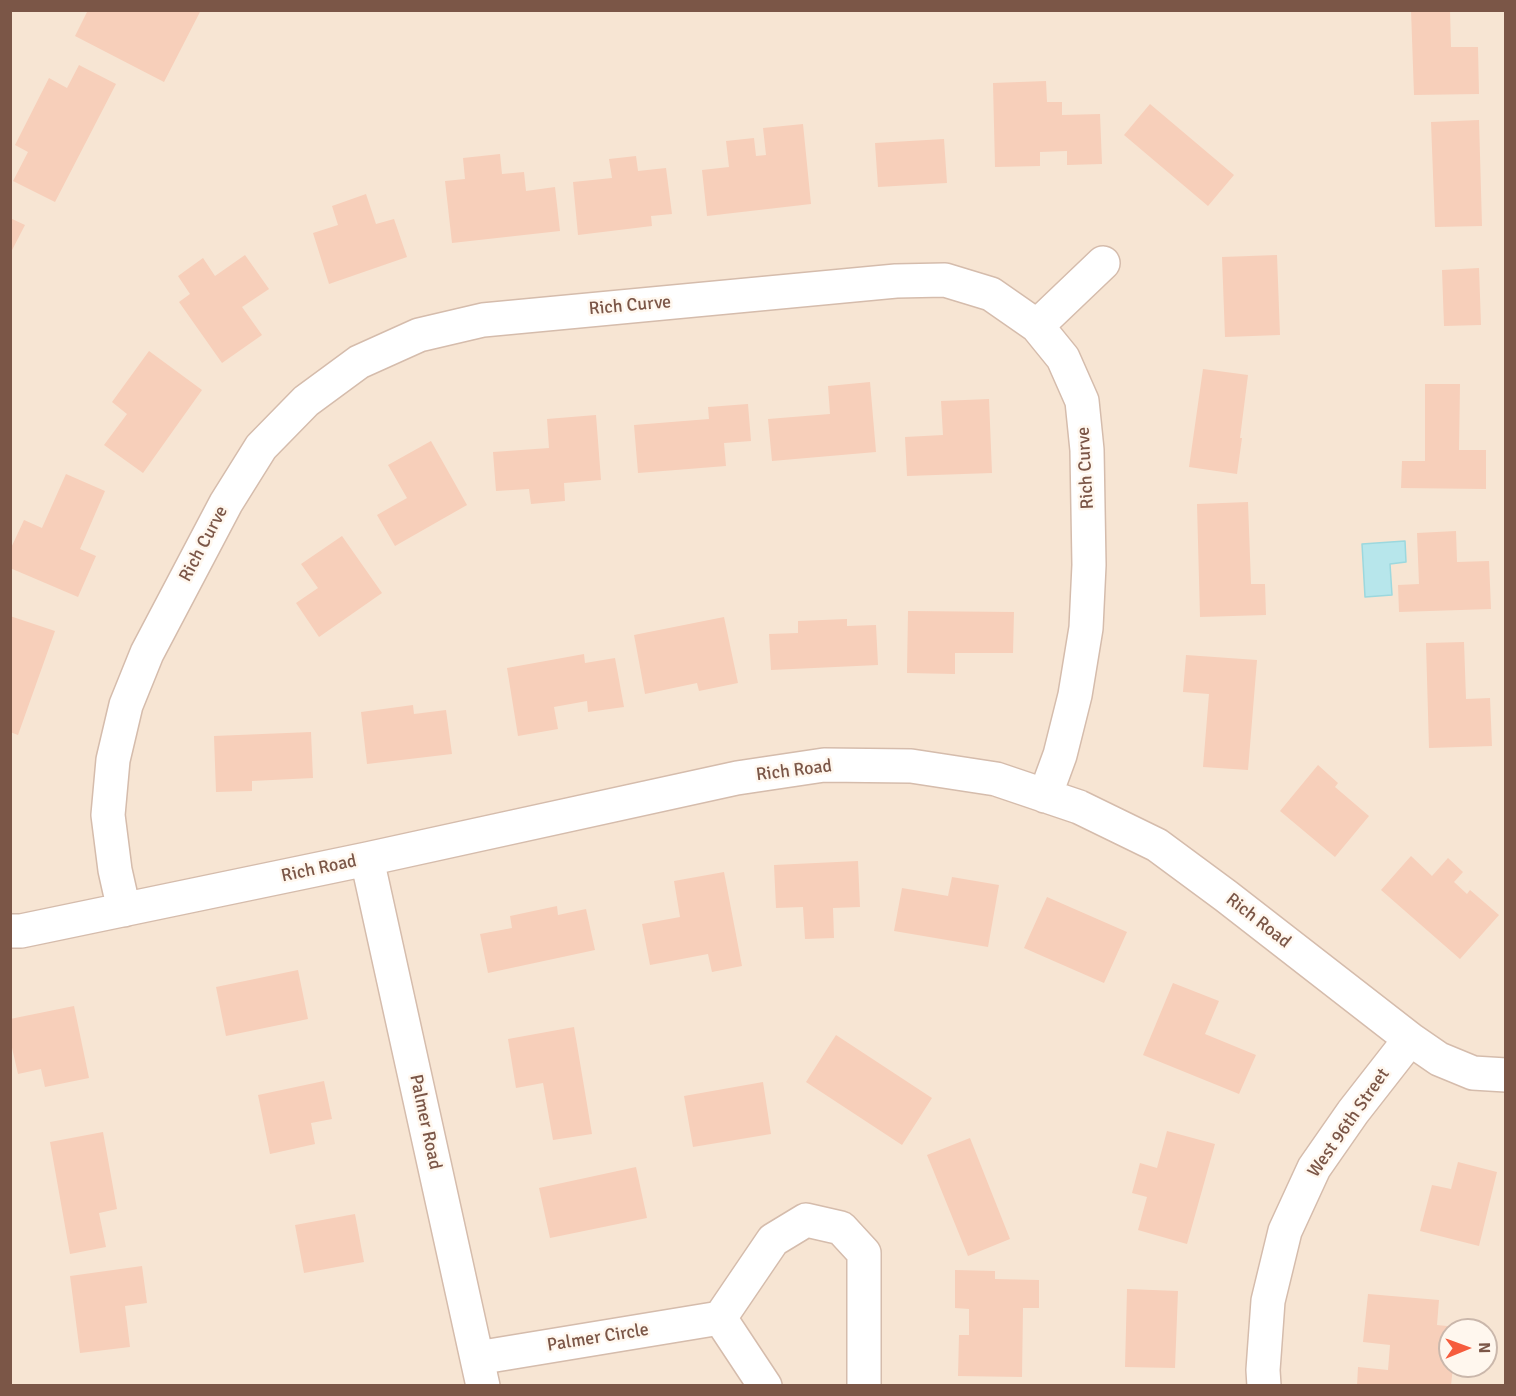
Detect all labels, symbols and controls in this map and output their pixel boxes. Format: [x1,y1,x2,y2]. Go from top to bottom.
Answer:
street label: Rich Curve [588,292,672,320]
street label: Rich Curve [1073,426,1099,510]
street label: Rich Curve [175,502,233,586]
street label: Rich Road [755,756,833,786]
street label: Rich Road [279,850,359,888]
street label: Rich Road [1221,889,1295,953]
street label: West 96th Street [1303,1064,1395,1182]
street label: Palmer Road [404,1072,446,1172]
north arrow [1438,1318,1498,1378]
street label: Palmer Circle [546,1319,650,1357]
text: N [1474,1342,1494,1353]

